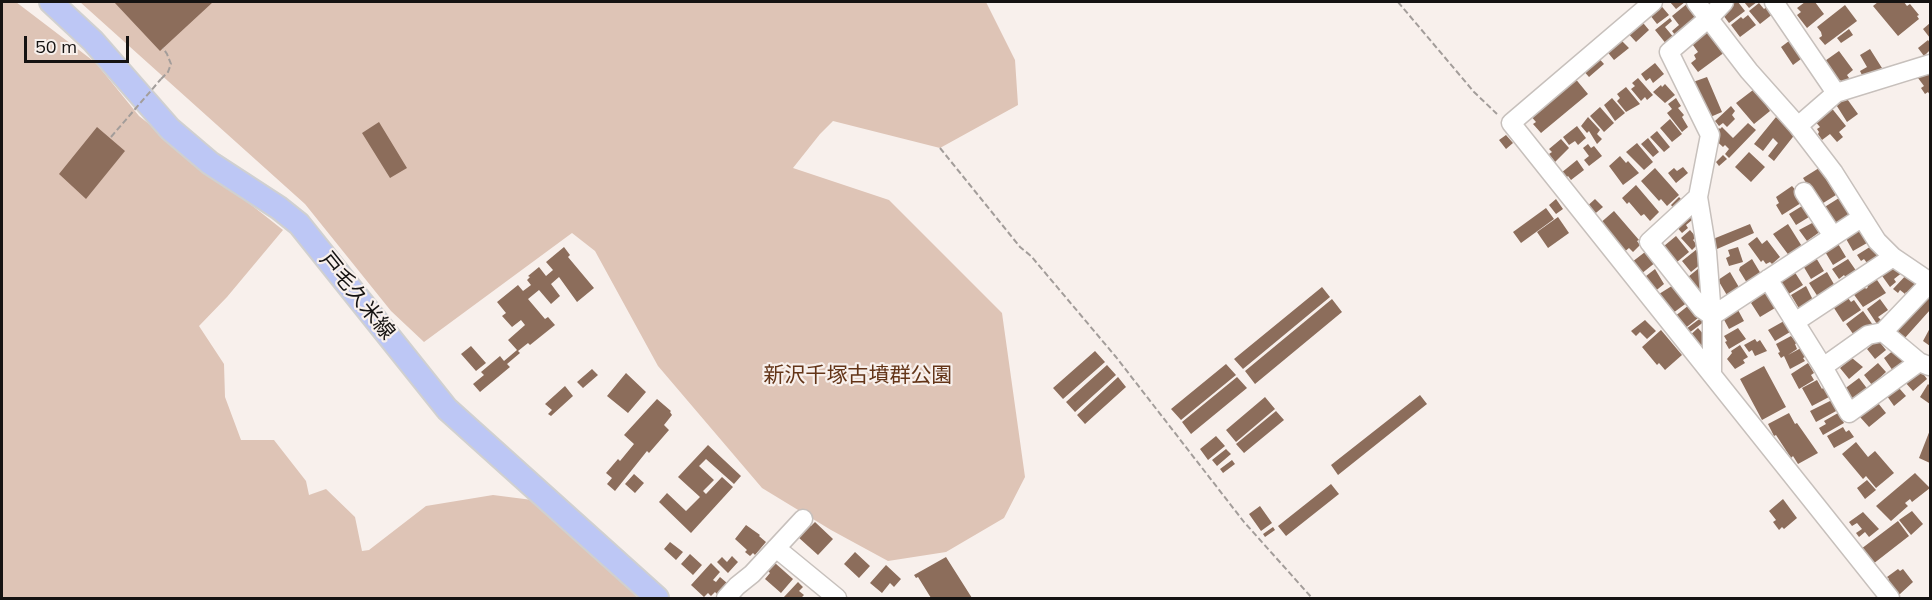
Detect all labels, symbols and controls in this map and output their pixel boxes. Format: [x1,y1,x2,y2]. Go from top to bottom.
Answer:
scale bar [27,24,132,62]
text: 50 m [35,35,77,58]
street label: 戸毛久米線 [314,247,400,345]
park label: 新沢千塚古墳群公園 [764,363,952,389]

